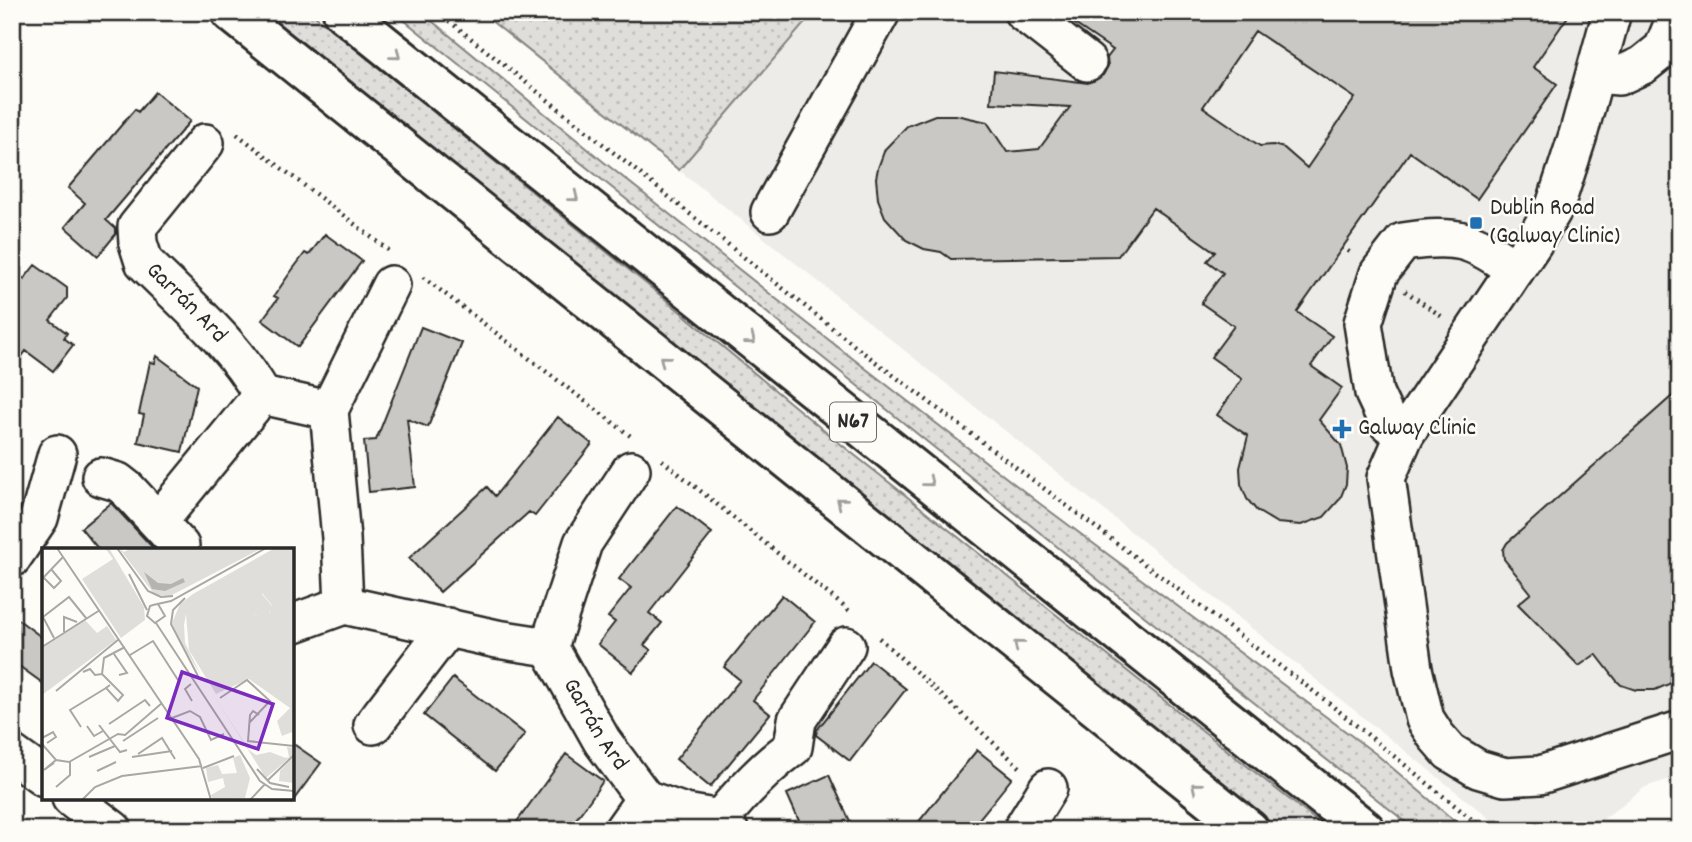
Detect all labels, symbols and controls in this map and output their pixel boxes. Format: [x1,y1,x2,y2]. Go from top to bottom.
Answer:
one-way arrow [388,47,400,60]
one-way arrow [566,189,578,202]
place label: Dublin Road (Galway Clinic) [1490,192,1620,254]
marker: Dublin Road (Galway Clinic) [1468,215,1484,231]
street label: Garrán Ard [137,255,235,352]
one-way arrow [742,332,755,344]
one-way arrow [659,355,671,368]
road number: N67 [830,402,876,442]
place label: Galway Clinic [1358,412,1476,446]
marker: Galway Clinic [1332,419,1352,439]
one-way arrow [920,474,933,486]
one-way arrow [836,498,849,510]
inset map [42,548,294,800]
one-way arrow [1014,640,1026,653]
street label: Garrán Ard [553,672,636,778]
one-way arrow [1191,783,1204,795]

